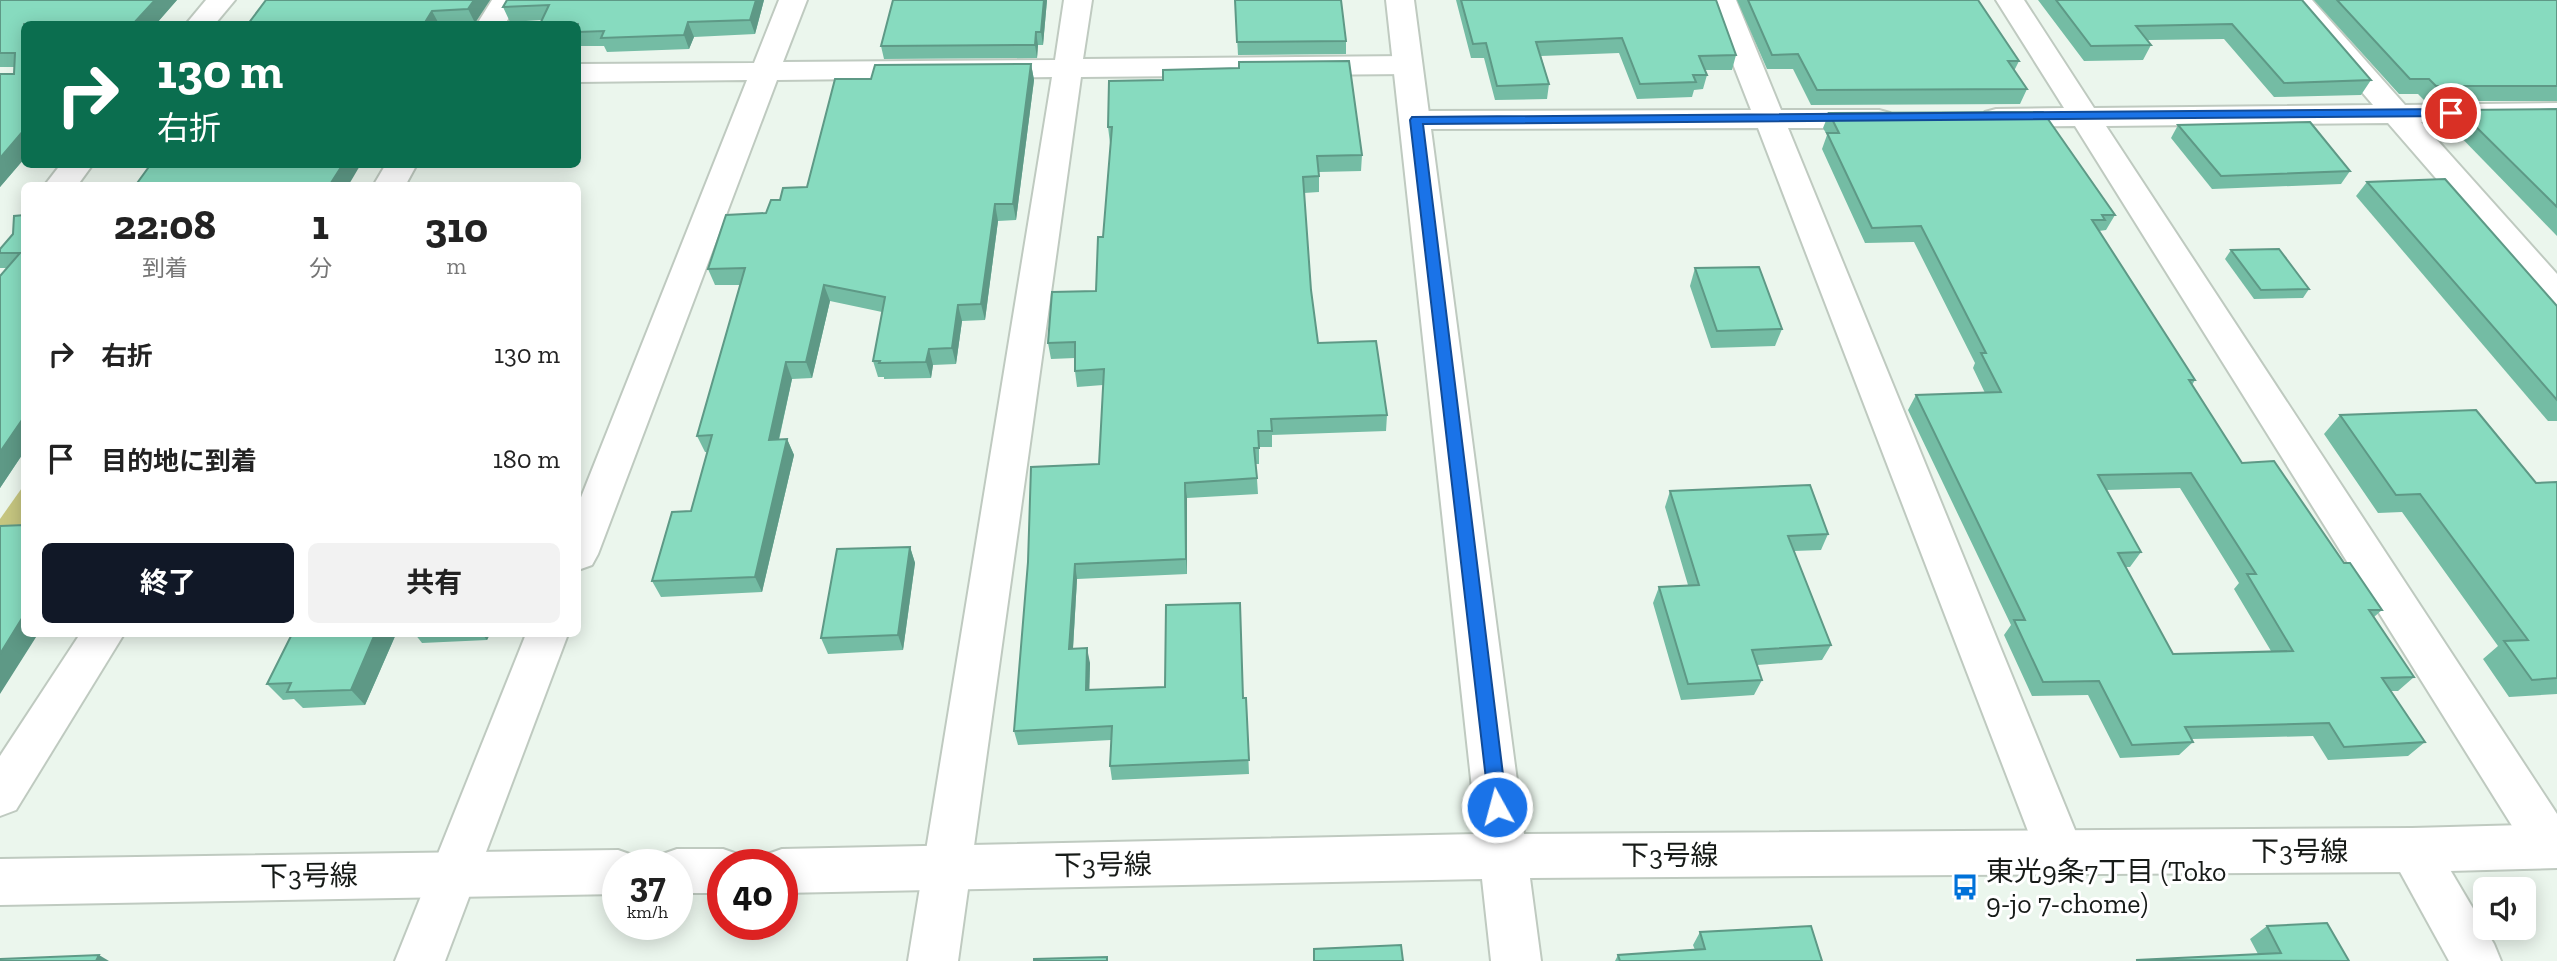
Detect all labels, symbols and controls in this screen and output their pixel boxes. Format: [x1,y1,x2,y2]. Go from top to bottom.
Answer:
text: 130 m [157,42,283,101]
icon: right [42,49,133,140]
pin [2421,83,2481,143]
icon: arrive [2432,94,2470,132]
text: 右折 [157,109,221,147]
text: 22:08 [114,199,216,250]
text: 1 [312,199,329,250]
text: 310 [425,202,488,253]
text: m [447,252,466,280]
text: 到着 [142,254,188,282]
text: 分 [309,254,332,282]
icon: right [42,335,80,373]
text: 130 m [494,338,560,370]
text: 右折 [101,340,153,372]
icon: arrive [42,440,80,478]
text: 180 m [493,443,560,475]
text: 目的地に到着 [101,445,257,477]
button: 終了 [42,543,294,623]
button: 共有 [308,543,560,623]
position arrow [1460,770,1534,844]
street label: 下3号線 [2251,835,2349,868]
street label: 下3号線 [1621,839,1719,872]
street label: 下3号線 [1054,848,1152,882]
speed limit sign: 40 [707,849,798,940]
place label: 東光9条7丁目 (Toko 9-jo 7-chome) [1986,855,2226,920]
street label: 下3号線 [260,859,358,893]
text: 37 [630,864,665,906]
bus stop icon: 東光9条7丁目 (Toko 9-jo 7-chome) [1950,872,1980,902]
map controls [2473,877,2536,940]
button: sound [2473,877,2536,940]
text: km/h [627,901,668,923]

